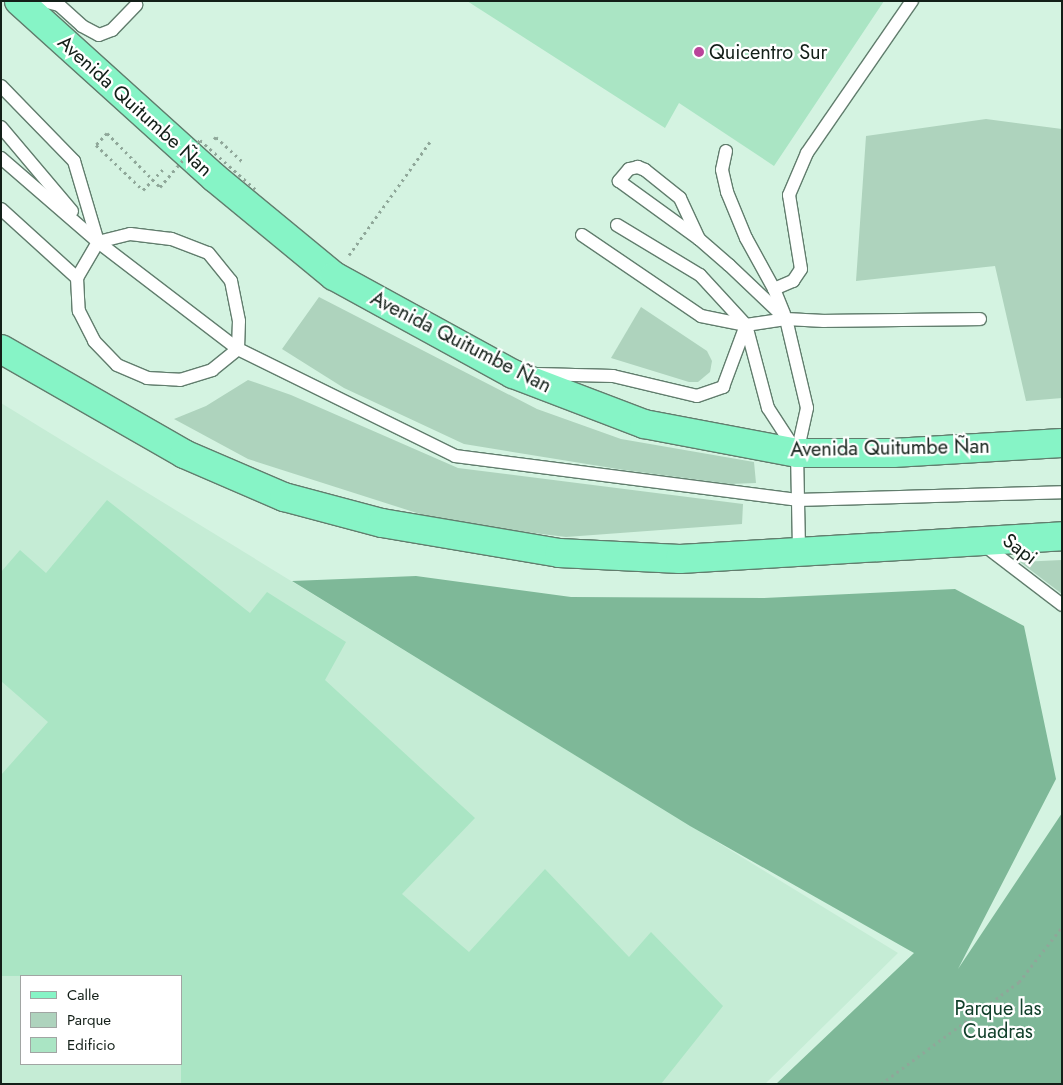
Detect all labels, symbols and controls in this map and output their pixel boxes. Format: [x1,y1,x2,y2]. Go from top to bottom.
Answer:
street label: Avenida Quitumbe Ñan [53,30,217,182]
place label: Quicentro Sur [709,40,827,64]
marker: Quicentro Sur [693,46,705,58]
street label: Avenida Quitumbe Ñan [367,286,555,398]
street label: Avenida Quitumbe Ñan [790,434,990,462]
street label: Sapi [998,528,1042,570]
legend [20,975,182,1065]
text: Calle [67,984,99,1006]
park label: Parque las Cuadras [954,997,1042,1044]
text: Parque [67,1009,111,1031]
text: Edificio [67,1034,115,1056]

